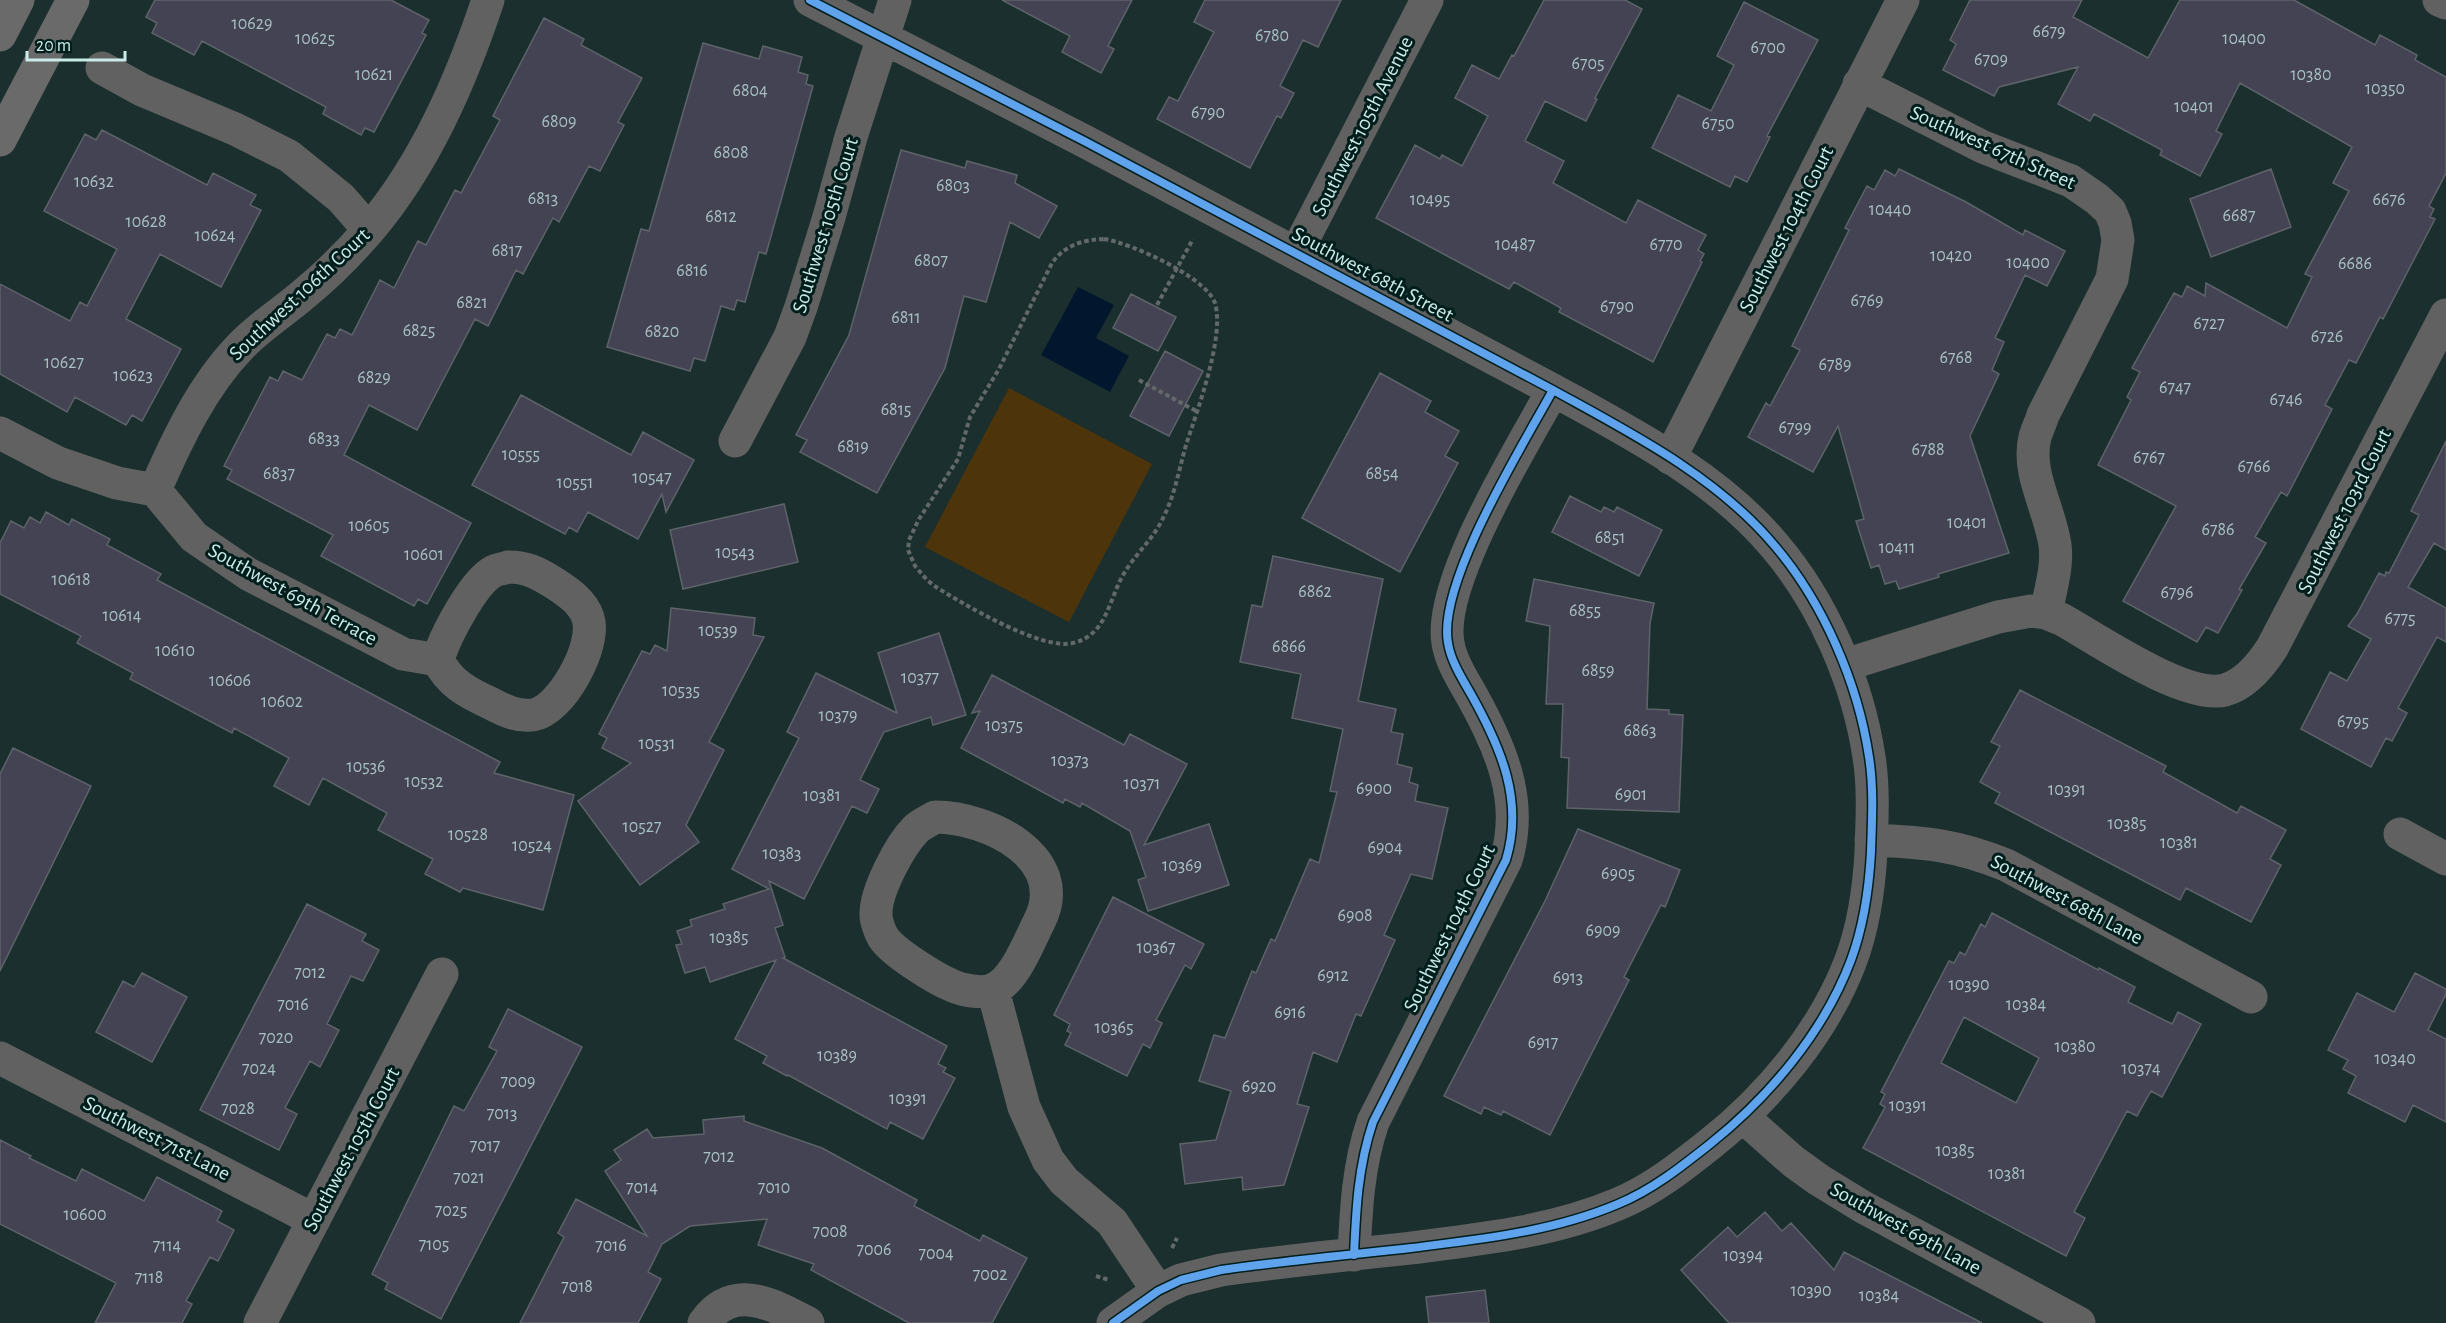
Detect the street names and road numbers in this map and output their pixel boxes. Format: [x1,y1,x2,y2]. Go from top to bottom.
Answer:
street label: Southwest 105th Avenue [1308,33,1417,219]
street label: Southwest 67th Street [1907,102,2079,193]
street label: Southwest 105th Court [789,135,862,315]
street label: Southwest 104th Court [1735,142,1838,316]
street label: Southwest 68th Street [1289,223,1457,326]
street label: Southwest 106th Court [225,224,374,365]
street label: Southwest 103rd Court [2294,425,2395,597]
street label: Southwest 69th Terrace [205,539,381,650]
street label: Southwest 104th Court [1400,841,1499,1015]
street label: Southwest 68th Lane [1987,851,2146,948]
street label: Southwest 105th Court [299,1064,404,1235]
street label: Southwest 71st Lane [80,1092,234,1185]
street label: Southwest 69th Lane [1827,1178,1985,1279]

